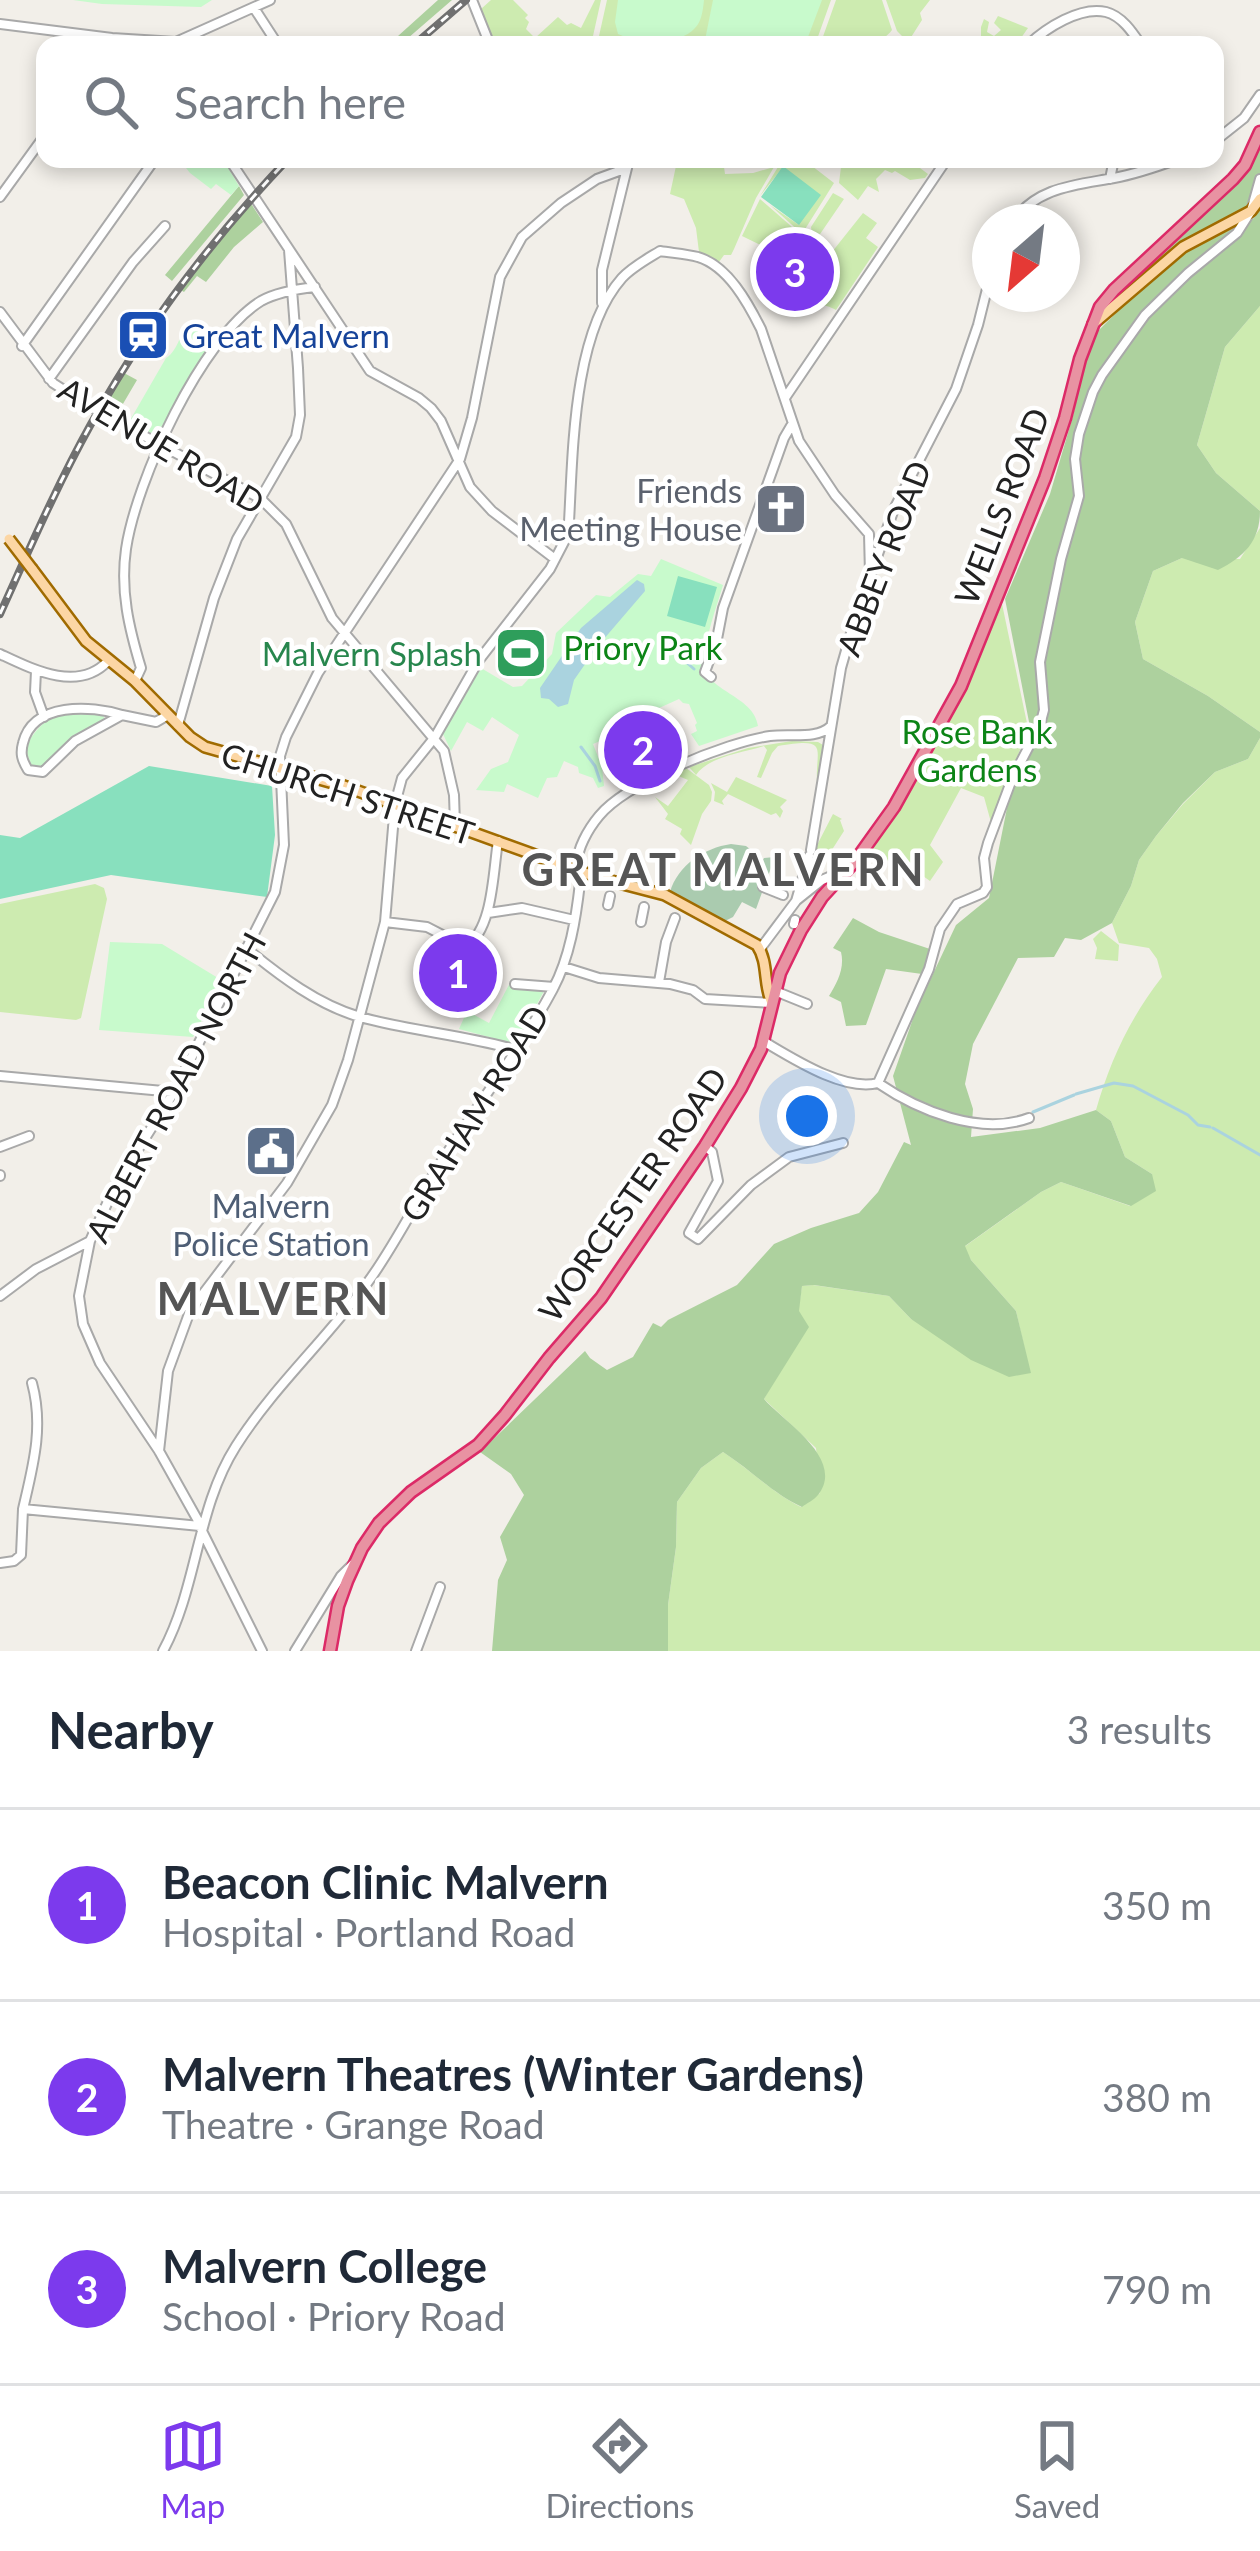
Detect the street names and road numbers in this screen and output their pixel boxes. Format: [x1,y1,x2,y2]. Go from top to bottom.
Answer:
street label: AVENUE ROAD [52,368,272,522]
street label: WELLS ROAD [945,402,1057,610]
street label: ABBEY ROAD [828,455,938,661]
street label: CHURCH STREET [217,733,480,853]
street label: ALBERT ROAD NORTH [76,925,274,1249]
street label: GRAHAM ROAD [391,997,557,1229]
street label: WORCESTER ROAD [529,1059,735,1329]

